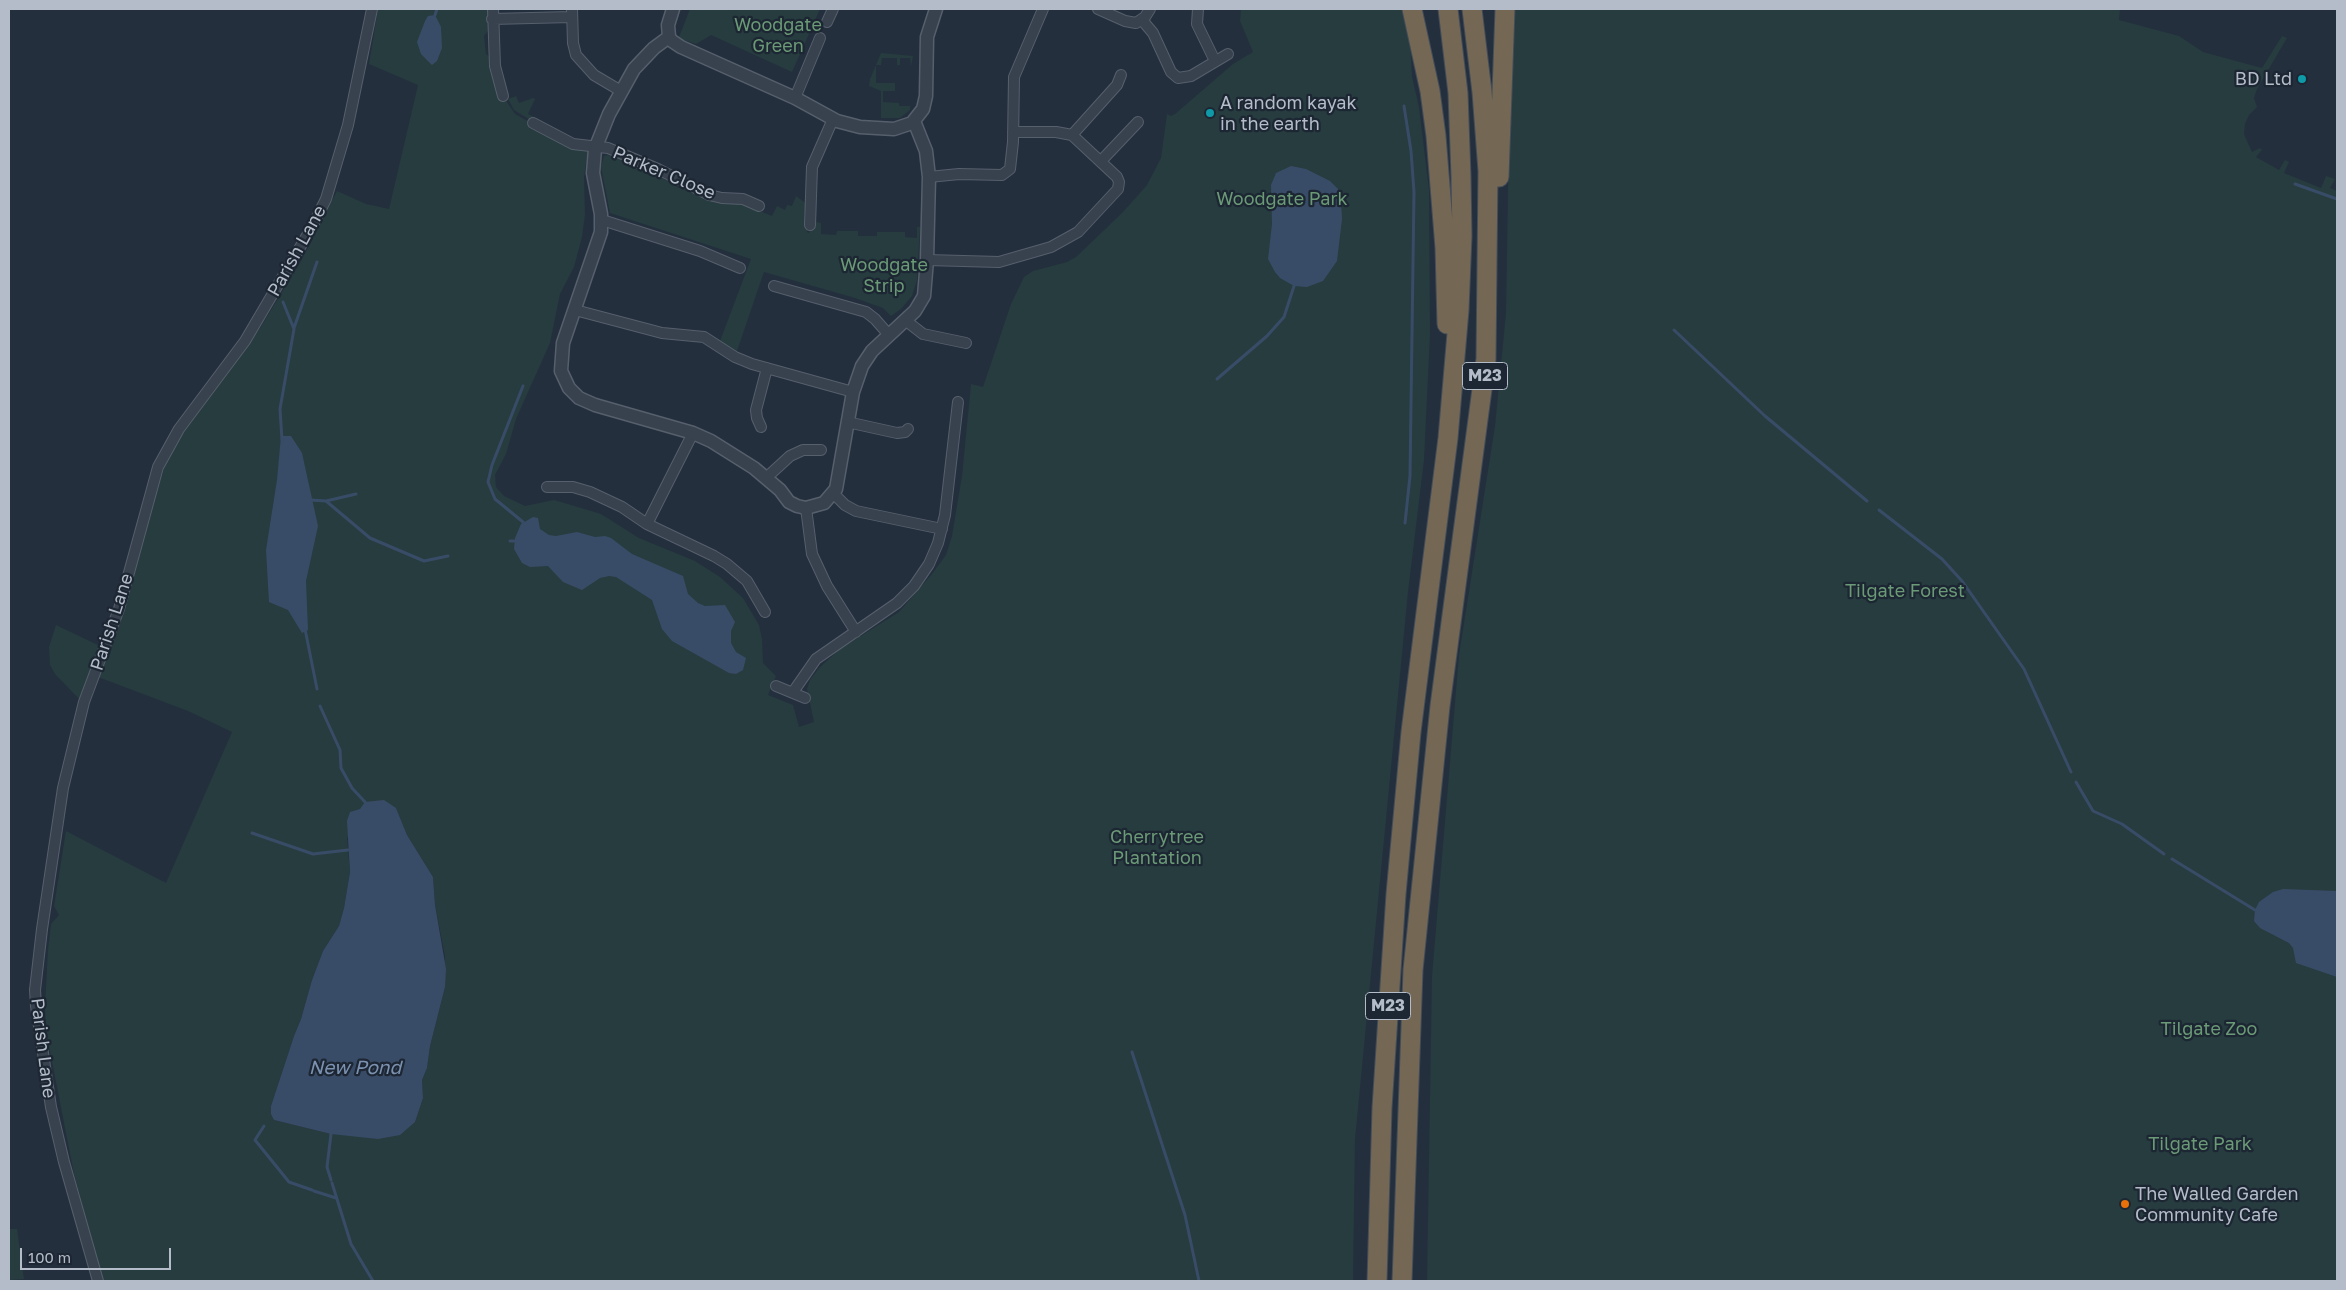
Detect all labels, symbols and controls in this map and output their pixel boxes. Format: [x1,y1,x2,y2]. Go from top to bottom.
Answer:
park label: Woodgate Green [734,14,822,56]
place label: BD Ltd [2235,68,2292,90]
marker: BD Ltd [2296,73,2308,85]
place label: A random kayak in the earth [1220,92,1357,134]
marker: A random kayak in the earth [1204,107,1216,119]
street label: Parker Close [610,142,718,204]
park label: Woodgate Park [1216,188,1348,210]
street label: Parish Lane [263,202,331,300]
park label: Woodgate Strip [840,254,928,296]
road number: M23 [1462,362,1508,390]
street label: Parish Lane [86,571,138,673]
park label: Tilgate Forest [1845,580,1965,602]
park label: Cherrytree Plantation [1110,826,1204,869]
road number: M23 [1366,992,1410,1019]
street label: Parish Lane [26,997,60,1099]
park label: Tilgate Zoo [2161,1018,2257,1040]
water label: New Pond [309,1057,401,1079]
park label: Tilgate Park [2148,1133,2252,1155]
place label: The Walled Garden Community Cafe [2135,1183,2299,1226]
marker: The Walled Garden Community Cafe [2119,1198,2131,1210]
scale bar [22,1238,174,1270]
text: 100 m [28,1248,71,1266]

